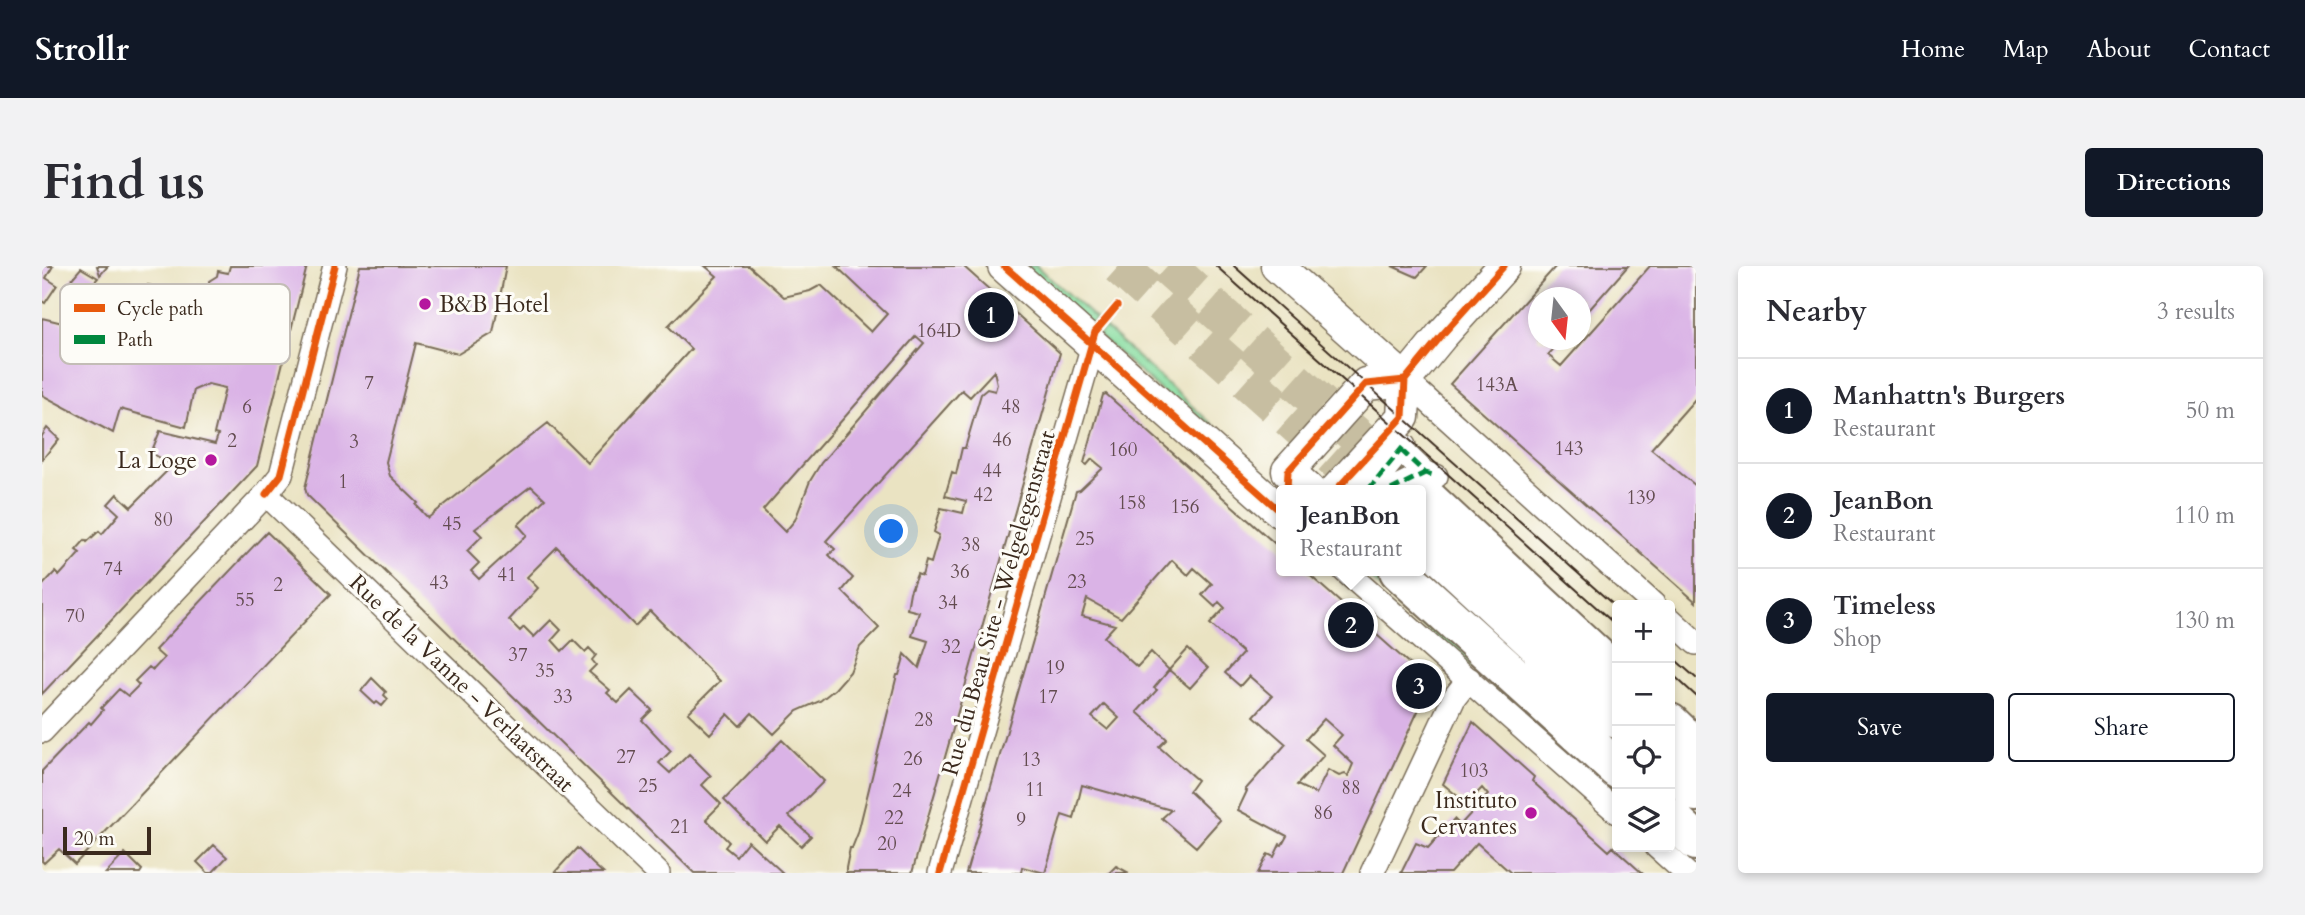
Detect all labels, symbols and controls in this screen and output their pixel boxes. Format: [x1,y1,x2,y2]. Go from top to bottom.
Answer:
text: Strollr [35,27,129,72]
text: Home [1901,33,1965,66]
text: Map [2003,33,2049,66]
text: About [2087,33,2151,66]
text: Contact [2189,33,2270,66]
button: Directions [2085,148,2263,217]
text: Find us [42,149,205,216]
legend [60,284,290,364]
north arrow [1528,287,1591,350]
place label: B&B Hotel [439,289,549,320]
pin: 1 [968,289,1014,341]
text: Nearby [1766,291,1867,332]
text: Cycle path [117,296,204,322]
marker: B&B Hotel [417,296,433,312]
text: 3 results [2157,296,2235,327]
house number: 164D [917,318,961,344]
text: Path [117,327,153,353]
house number: 7 [364,370,374,396]
house number: 143A [1476,372,1519,398]
text: Manhattn's Burgers [1833,378,2065,413]
house number: 6 [242,394,252,420]
house number: 48 [1001,394,1021,420]
text: 1 [1783,395,1795,426]
text: 50 m [2186,395,2235,426]
text: Restaurant [1833,413,1936,444]
street label: Rue du Beau Site - Welgelegenstraat [934,427,1063,779]
house number: 46 [992,427,1012,453]
house number: 2 [227,428,237,454]
house number: 3 [349,429,359,455]
house number: 143 [1554,436,1584,462]
house number: 160 [1108,437,1138,463]
place label: La Loge [117,445,197,476]
marker: La Loge [203,452,219,468]
house number: 44 [982,458,1002,484]
house number: 1 [338,469,348,495]
house number: 42 [973,482,993,508]
text: JeanBon [1833,483,1933,518]
popup [1276,485,1426,576]
house number: 139 [1626,485,1656,511]
house number: 158 [1117,490,1147,516]
house number: 156 [1170,494,1200,520]
text: JeanBon [1300,498,1400,533]
text: 2 [1783,500,1795,531]
text: 110 m [2174,500,2235,531]
house number: 80 [153,507,173,533]
house number: 45 [442,511,462,537]
your location [874,514,908,548]
text: Restaurant [1833,518,1936,549]
house number: 25 [1075,526,1095,552]
house number: 38 [961,532,981,558]
text: Restaurant [1300,533,1402,564]
house number: 74 [103,556,123,582]
house number: 36 [950,559,970,585]
house number: 41 [497,562,517,588]
street label: Rue de la Vanne - Verlaatstraat [343,568,581,799]
house number: 23 [1067,569,1087,595]
house number: 43 [429,570,449,596]
house number: 2 [273,572,283,598]
house number: 55 [235,587,255,613]
text: Timeless [1833,588,1936,623]
house number: 34 [938,590,958,616]
pin: 2 [1328,599,1374,651]
map controls [1612,600,1675,852]
button: + [1612,600,1675,663]
house number: 70 [65,603,85,629]
text: 3 [1783,605,1795,636]
text: 130 m [2174,605,2235,636]
text: Shop [1833,623,1882,654]
house number: 32 [941,634,961,660]
house number: 37 [508,642,528,668]
house number: 19 [1045,655,1065,681]
house number: 35 [535,658,555,684]
pin: 3 [1396,660,1442,712]
button: − [1612,663,1675,726]
house number: 33 [553,684,573,710]
house number: 17 [1038,684,1058,710]
button: Save [1766,693,1994,762]
button: Share [2008,693,2235,762]
house number: 28 [914,707,934,733]
button: locate [1612,726,1675,789]
house number: 27 [616,744,636,770]
house number: 26 [903,746,923,772]
house number: 13 [1021,747,1041,773]
house number: 103 [1459,758,1489,784]
house number: 25 [638,773,658,799]
house number: 88 [1341,775,1361,801]
house number: 11 [1025,777,1045,803]
house number: 24 [892,778,912,804]
place label: Instituto Cervantes [1421,785,1517,842]
button: layers [1612,789,1675,852]
house number: 86 [1313,800,1333,826]
house number: 22 [884,805,904,831]
marker: Instituto Cervantes [1523,805,1539,821]
house number: 9 [1016,807,1026,833]
house number: 21 [670,814,690,840]
scale bar [63,824,150,856]
text: 20 m [74,826,115,852]
house number: 20 [877,831,897,857]

